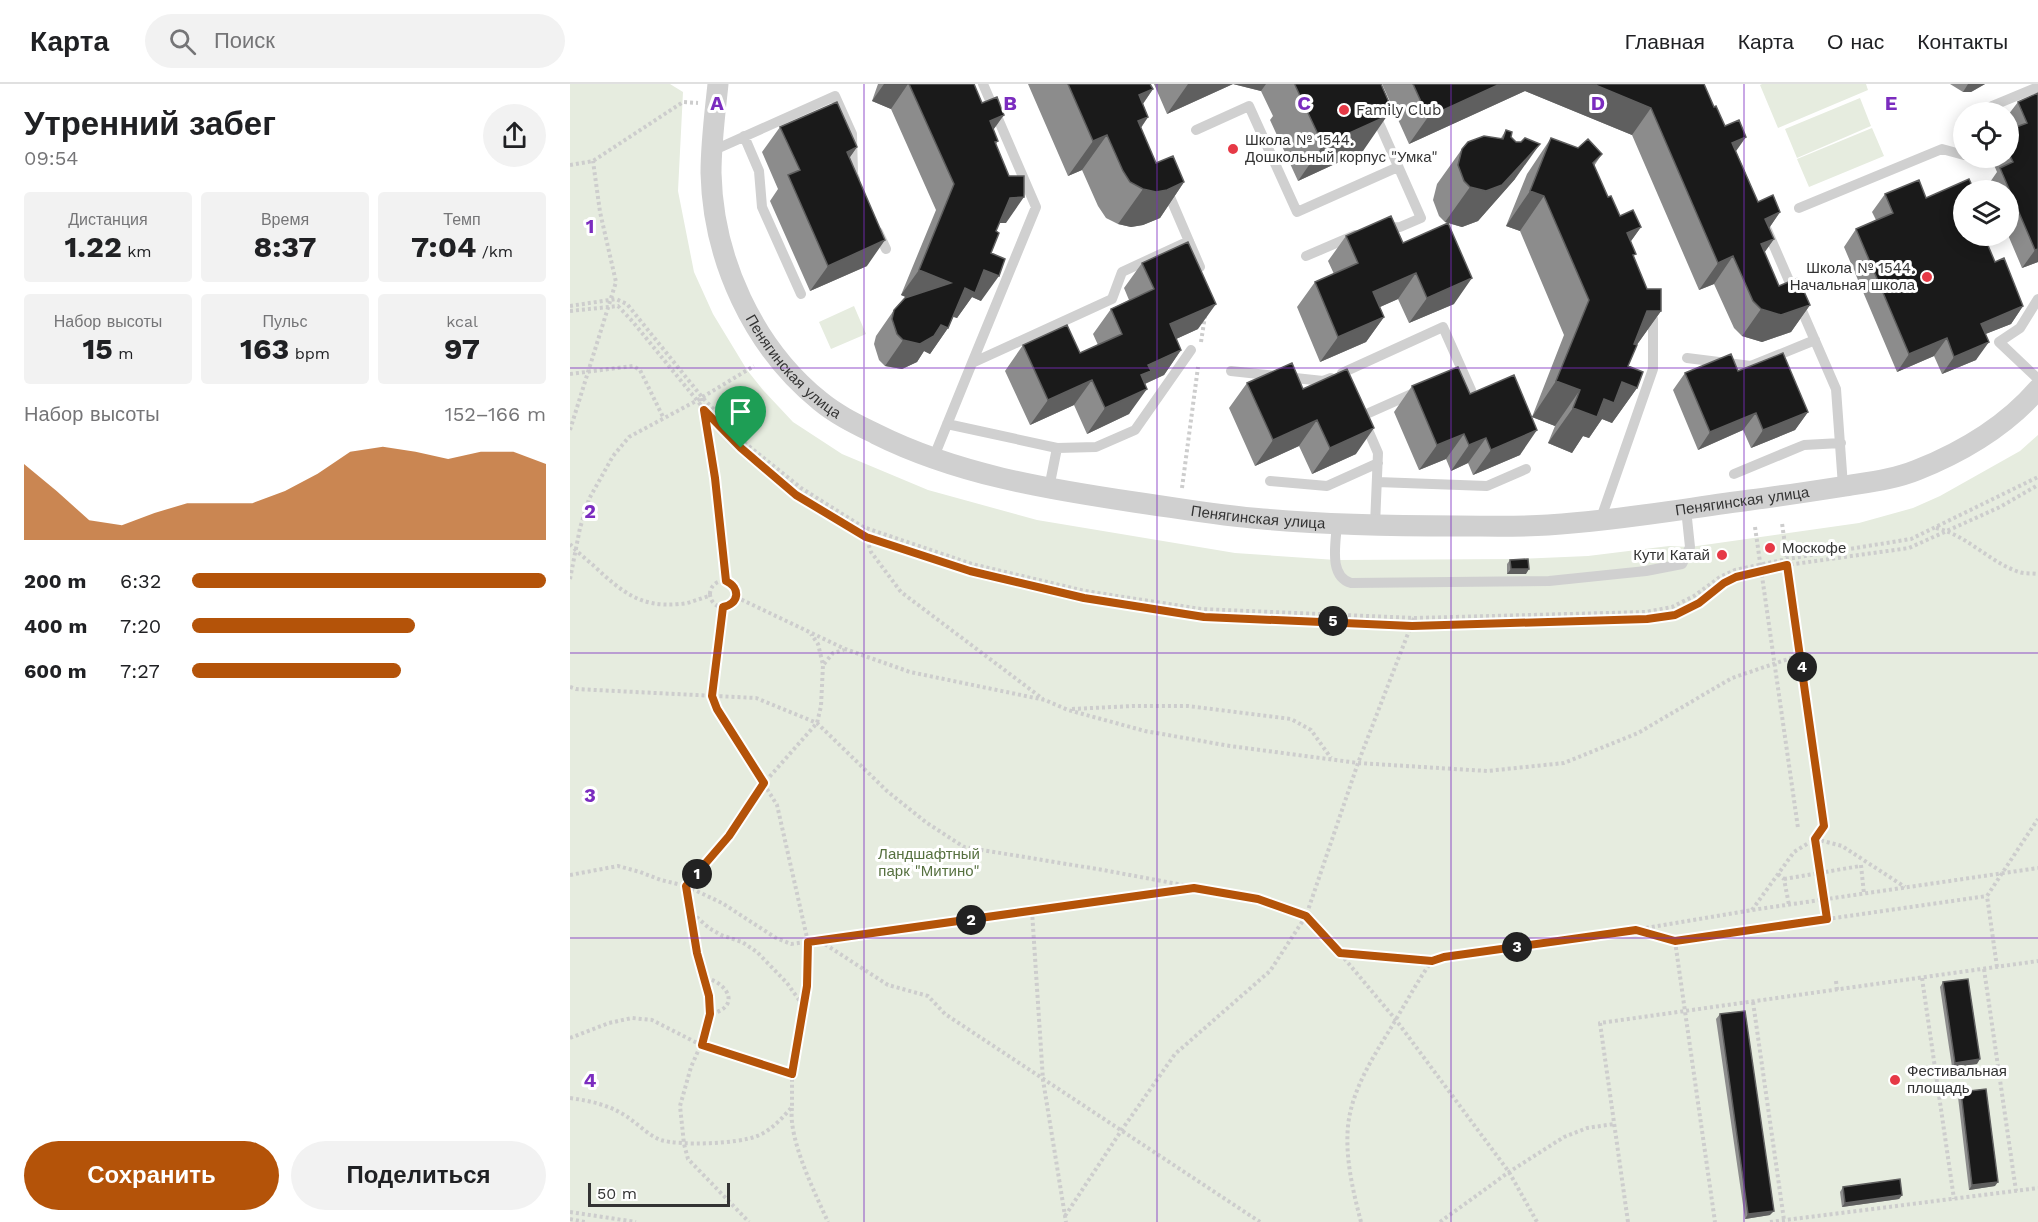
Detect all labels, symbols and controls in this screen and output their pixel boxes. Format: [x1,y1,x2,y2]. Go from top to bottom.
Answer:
search box [145,14,565,68]
text: Карта [30,25,109,58]
icon: search [166,25,199,58]
text: Поиск [214,28,275,53]
text: Главная [1625,29,1705,54]
text: Карта [1738,29,1794,54]
text: О нас [1827,29,1884,54]
text: Контакты [1917,29,2008,54]
text: A [710,91,724,115]
text: B [1003,91,1017,115]
text: C [1297,91,1311,115]
text: D [1591,91,1605,115]
text: E [1885,91,1897,115]
place label: Family Club [1356,101,1441,119]
map controls [1953,102,2019,246]
button: locate [1953,102,2019,168]
marker: Family Club [1337,103,1351,117]
text: Утренний забег [24,104,276,143]
button: share [483,104,546,167]
place label: Школа № 1544. Дошкольный корпус "Умка" [1245,131,1438,166]
marker: Школа № 1544. Дошкольный корпус "Умка" [1226,142,1240,156]
text: 09:54 [24,146,79,170]
button: layers [1953,180,2019,246]
text: Дистанция [68,210,148,229]
text: Время [261,210,309,229]
text: Темп [443,210,481,229]
text: 1 [586,214,594,238]
text: 1.22 [64,229,122,264]
text: 8:37 [253,229,317,264]
text: 7:04 [411,229,476,264]
text: km [122,242,152,261]
text: /km [476,242,513,261]
place label: Школа № 1544. Начальная школа [1790,259,1916,294]
marker: Школа № 1544. Начальная школа [1920,270,1934,284]
street label: Пенягинская улица [742,311,845,423]
text: Набор высоты [54,312,162,331]
text: Пульс [263,312,307,331]
text: kcal [446,312,478,331]
text: 15 [82,331,113,366]
text: 163 [240,331,289,366]
text: 97 [444,331,480,366]
text: m [113,344,134,363]
text: bpm [289,344,330,363]
pin [715,386,766,448]
icon: arrive [724,395,757,428]
text: Набор высоты [24,402,160,426]
text: 152–166 m [445,402,546,426]
street label: Пенягинская улица [1674,483,1811,520]
text: 2 [584,499,596,523]
street label: Пенягинская улица [1190,502,1326,532]
place label: Москофе [1782,539,1846,557]
marker: Москофе [1763,541,1777,555]
place label: Кути Катай [1633,546,1710,564]
marker: Кути Катай [1715,548,1729,562]
text: 200 m [24,569,86,593]
text: 6:32 [120,569,161,593]
pin: 5 [1318,606,1348,636]
text: 5 [1328,611,1338,630]
text: 400 m [24,614,87,638]
text: 7:20 [120,614,161,638]
pin: 4 [1787,652,1817,682]
text: 4 [1797,657,1807,676]
text: 600 m [24,659,87,683]
text: 7:27 [120,659,160,683]
text: 3 [584,783,596,807]
park label: Ландшафтный парк "Митино" [878,845,980,880]
pin: 1 [682,859,712,889]
text: 1 [694,864,700,883]
pin: 2 [956,905,986,935]
text: 2 [966,910,976,929]
pin: 3 [1502,932,1532,962]
text: 3 [1512,937,1522,956]
place label: Фестивальная площадь [1907,1062,2007,1097]
text: 4 [584,1068,597,1092]
marker: Фестивальная площадь [1888,1073,1902,1087]
button: Сохранить [24,1141,279,1210]
button: Поделиться [291,1141,546,1210]
scale bar [588,1180,730,1208]
text: 50 m [597,1184,637,1203]

